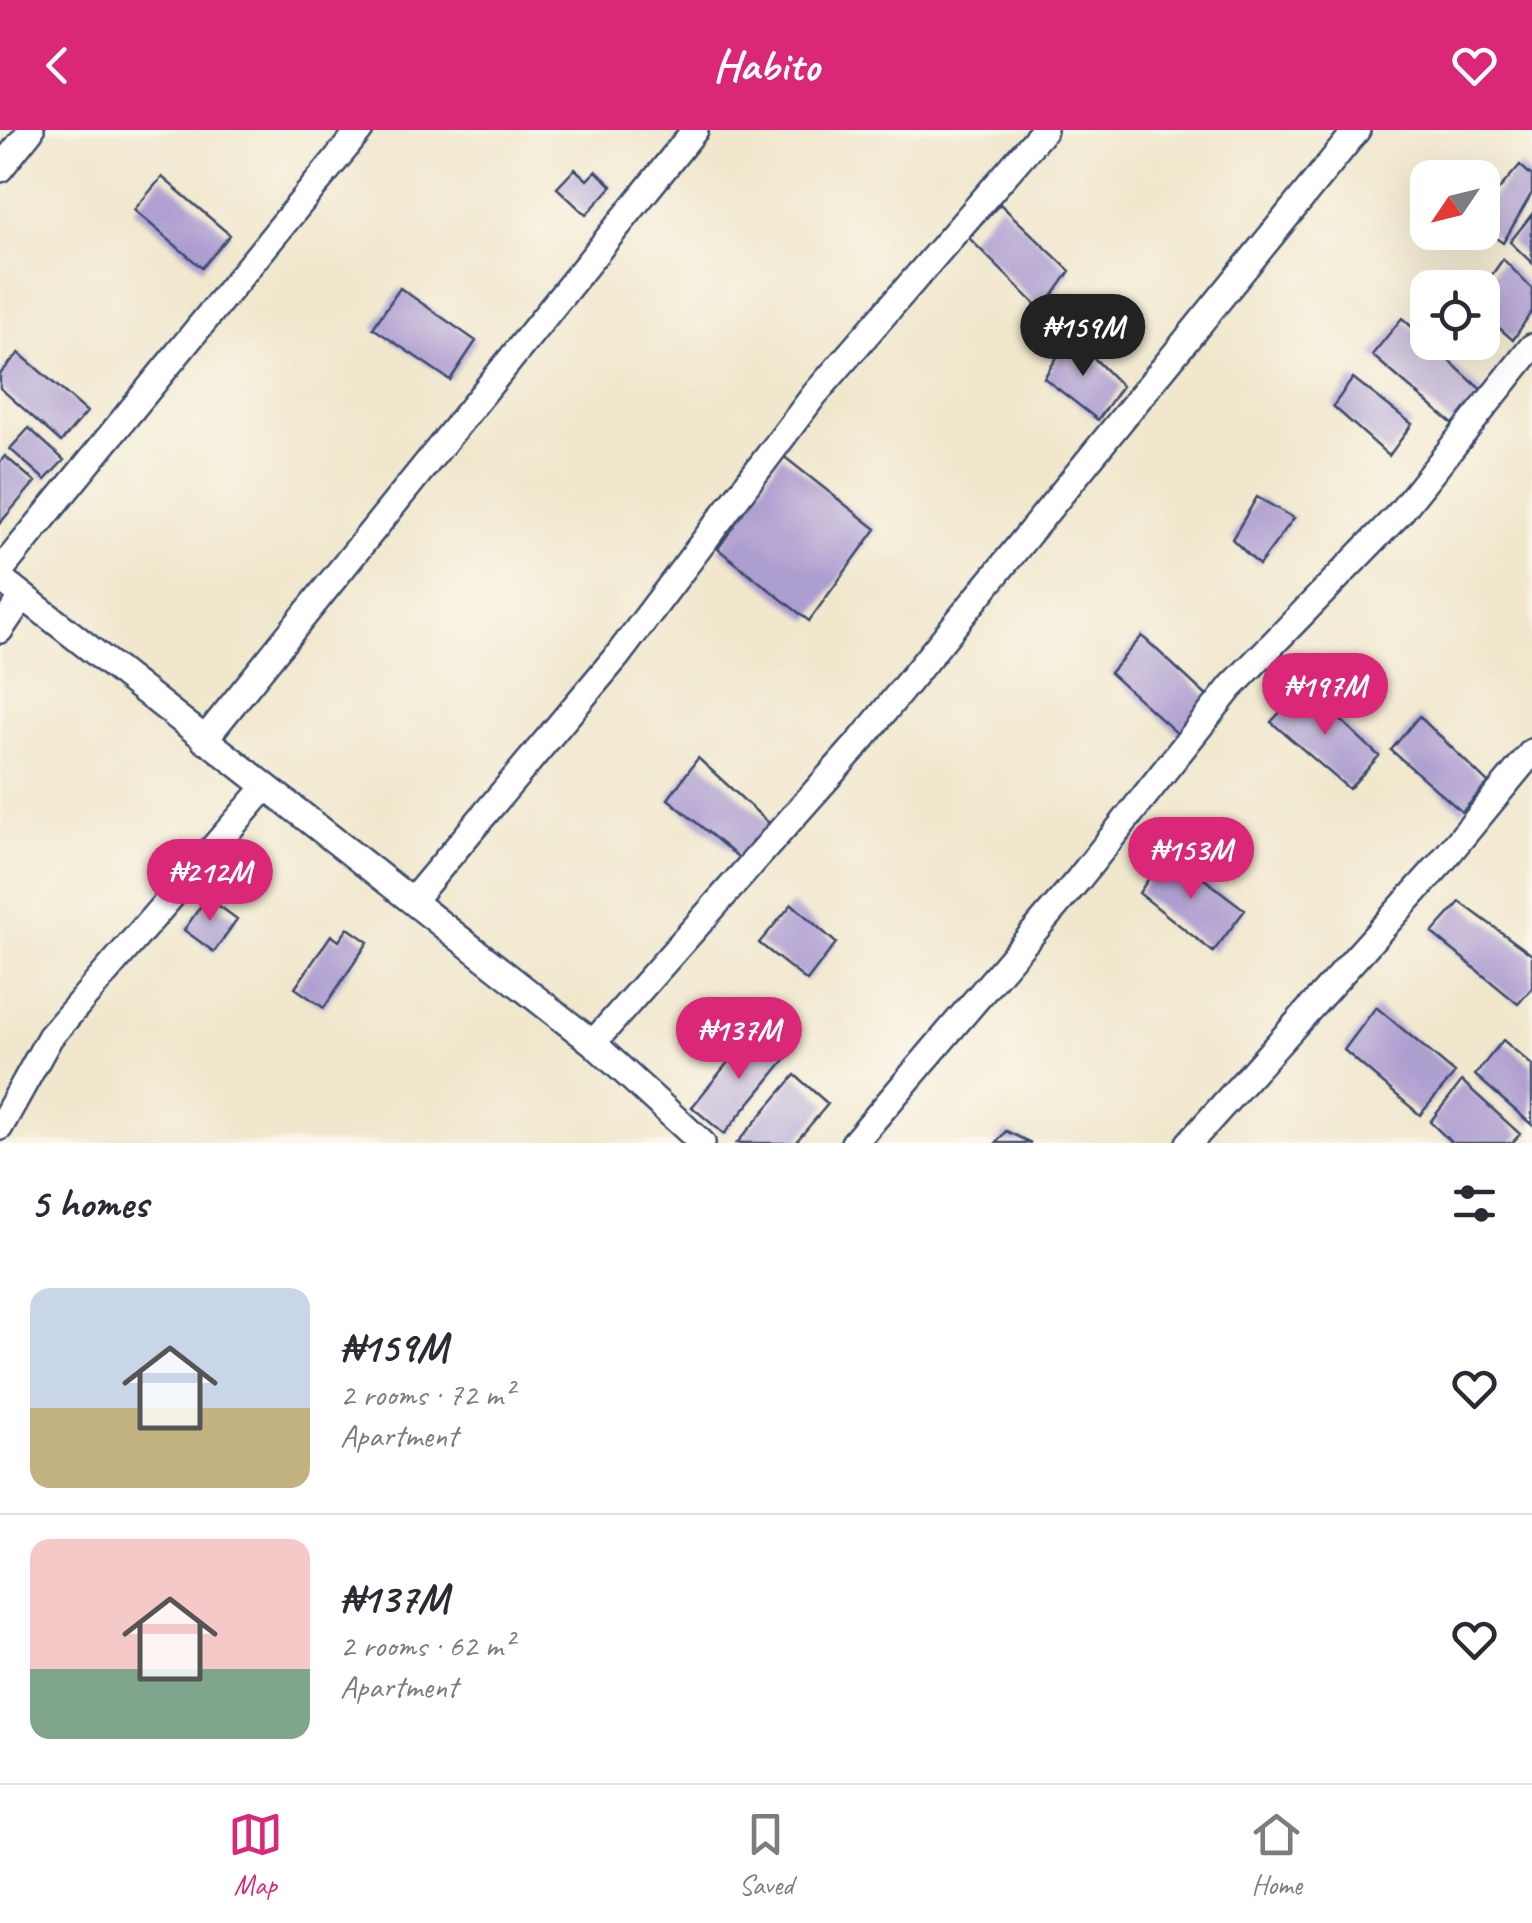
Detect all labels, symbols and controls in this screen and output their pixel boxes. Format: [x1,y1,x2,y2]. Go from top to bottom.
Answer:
text: Habito [713,37,819,94]
icon: back [30,38,85,93]
icon: heart [1447,38,1502,93]
north arrow [1410,160,1500,250]
map controls [1410,160,1500,360]
button: locate [1410,270,1500,360]
pin: ₦159M [1013,294,1153,379]
text: ₦159M [1042,306,1124,347]
pin: ₦197M [1255,653,1395,738]
text: ₦197M [1284,665,1366,706]
pin: ₦153M [1121,817,1261,902]
text: ₦153M [1150,829,1232,870]
pin: ₦212M [140,839,280,924]
text: ₦212M [169,851,251,892]
pin: ₦137M [669,997,809,1082]
text: ₦137M [698,1009,780,1050]
icon: filters [1447,1176,1502,1231]
text: 5 homes [30,1177,148,1230]
text: ₦159M [340,1321,447,1374]
icon: home [110,1328,230,1448]
icon: heart [1447,1361,1502,1416]
text: 2 rooms · 72 m² [340,1374,513,1415]
text: Apartment [340,1415,458,1456]
text: ₦137M [340,1572,448,1625]
icon: home [110,1579,230,1699]
icon: heart [1447,1612,1502,1667]
text: 2 rooms · 62 m² [340,1625,513,1666]
text: Apartment [340,1666,458,1707]
tab: Map [228,1807,283,1902]
tab: Saved [738,1807,793,1902]
tab: Home [1249,1807,1304,1902]

